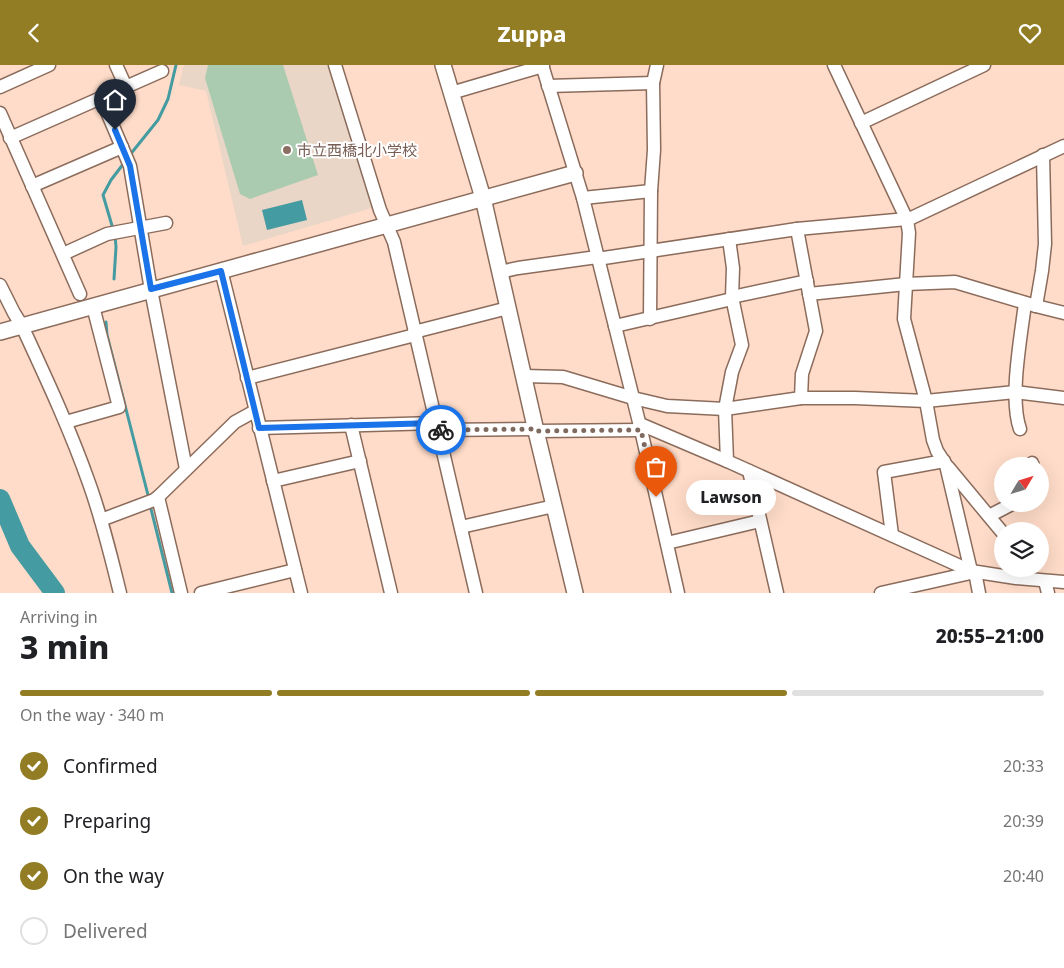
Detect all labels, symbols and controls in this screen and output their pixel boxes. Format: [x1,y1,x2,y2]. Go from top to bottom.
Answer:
text: Zuppa [497,18,567,48]
icon: back [20,19,48,47]
icon: heart [1016,19,1044,47]
pin [94,79,136,130]
icon: home [101,86,129,114]
place label: 市立西橋北小学校 [297,140,417,160]
marker: 市立西橋北小学校 [281,144,293,156]
courier [416,405,466,455]
icon: bike [427,416,455,444]
pin [635,446,677,497]
icon: bag [642,453,670,481]
north arrow [994,457,1049,513]
map controls [994,457,1049,577]
callout: Lawson [686,479,776,515]
text: Lawson [700,486,762,508]
button: layers [994,522,1049,577]
text: Arriving in [20,606,98,628]
text: 20:55–21:00 [936,623,1044,649]
text: 3 min [20,625,109,668]
text: On the way · 340 m [20,704,164,726]
icon: check [20,752,48,780]
text: Confirmed [63,753,158,779]
text: 20:33 [1003,755,1044,777]
icon: check [20,807,48,835]
text: Preparing [63,808,151,834]
text: 20:39 [1003,810,1044,832]
icon: check [20,862,48,890]
text: On the way [63,863,164,889]
text: 20:40 [1003,865,1044,887]
text: Delivered [63,918,148,944]

